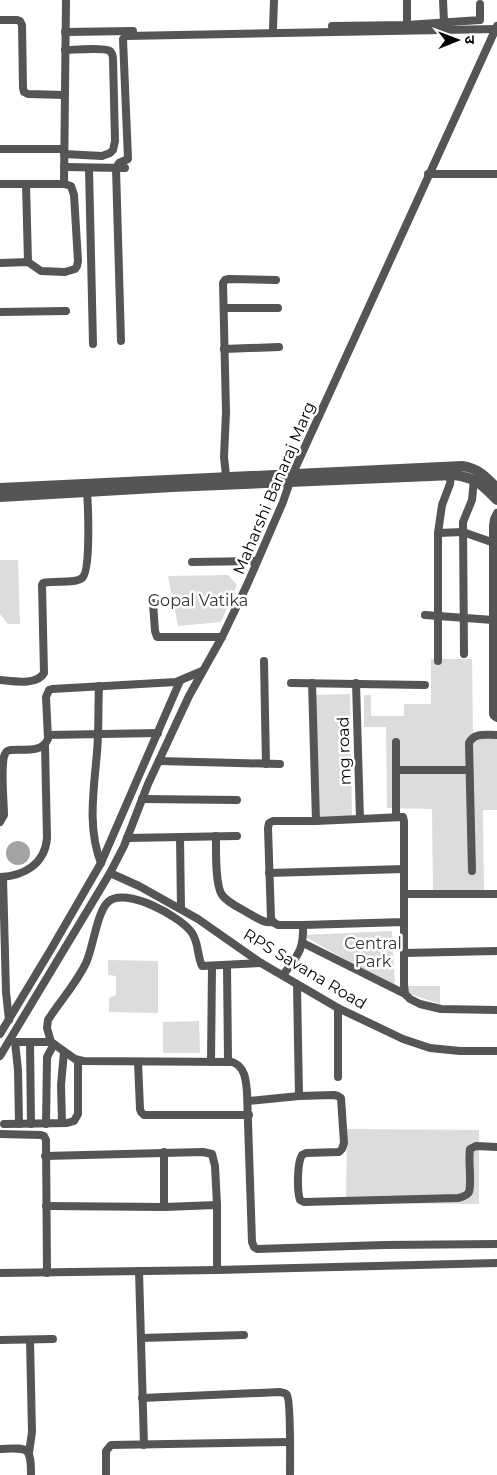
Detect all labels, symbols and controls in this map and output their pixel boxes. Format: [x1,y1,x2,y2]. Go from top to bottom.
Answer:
north arrow [432,15,482,65]
text: उ [461,36,479,45]
street label: Maharshi Banaraj Marg [229,399,319,577]
park label: Gopal Vatika [148,591,248,610]
street label: mg road [333,716,355,786]
street label: RPS Savana Road [240,925,370,1013]
park label: Central Park [344,934,402,971]

